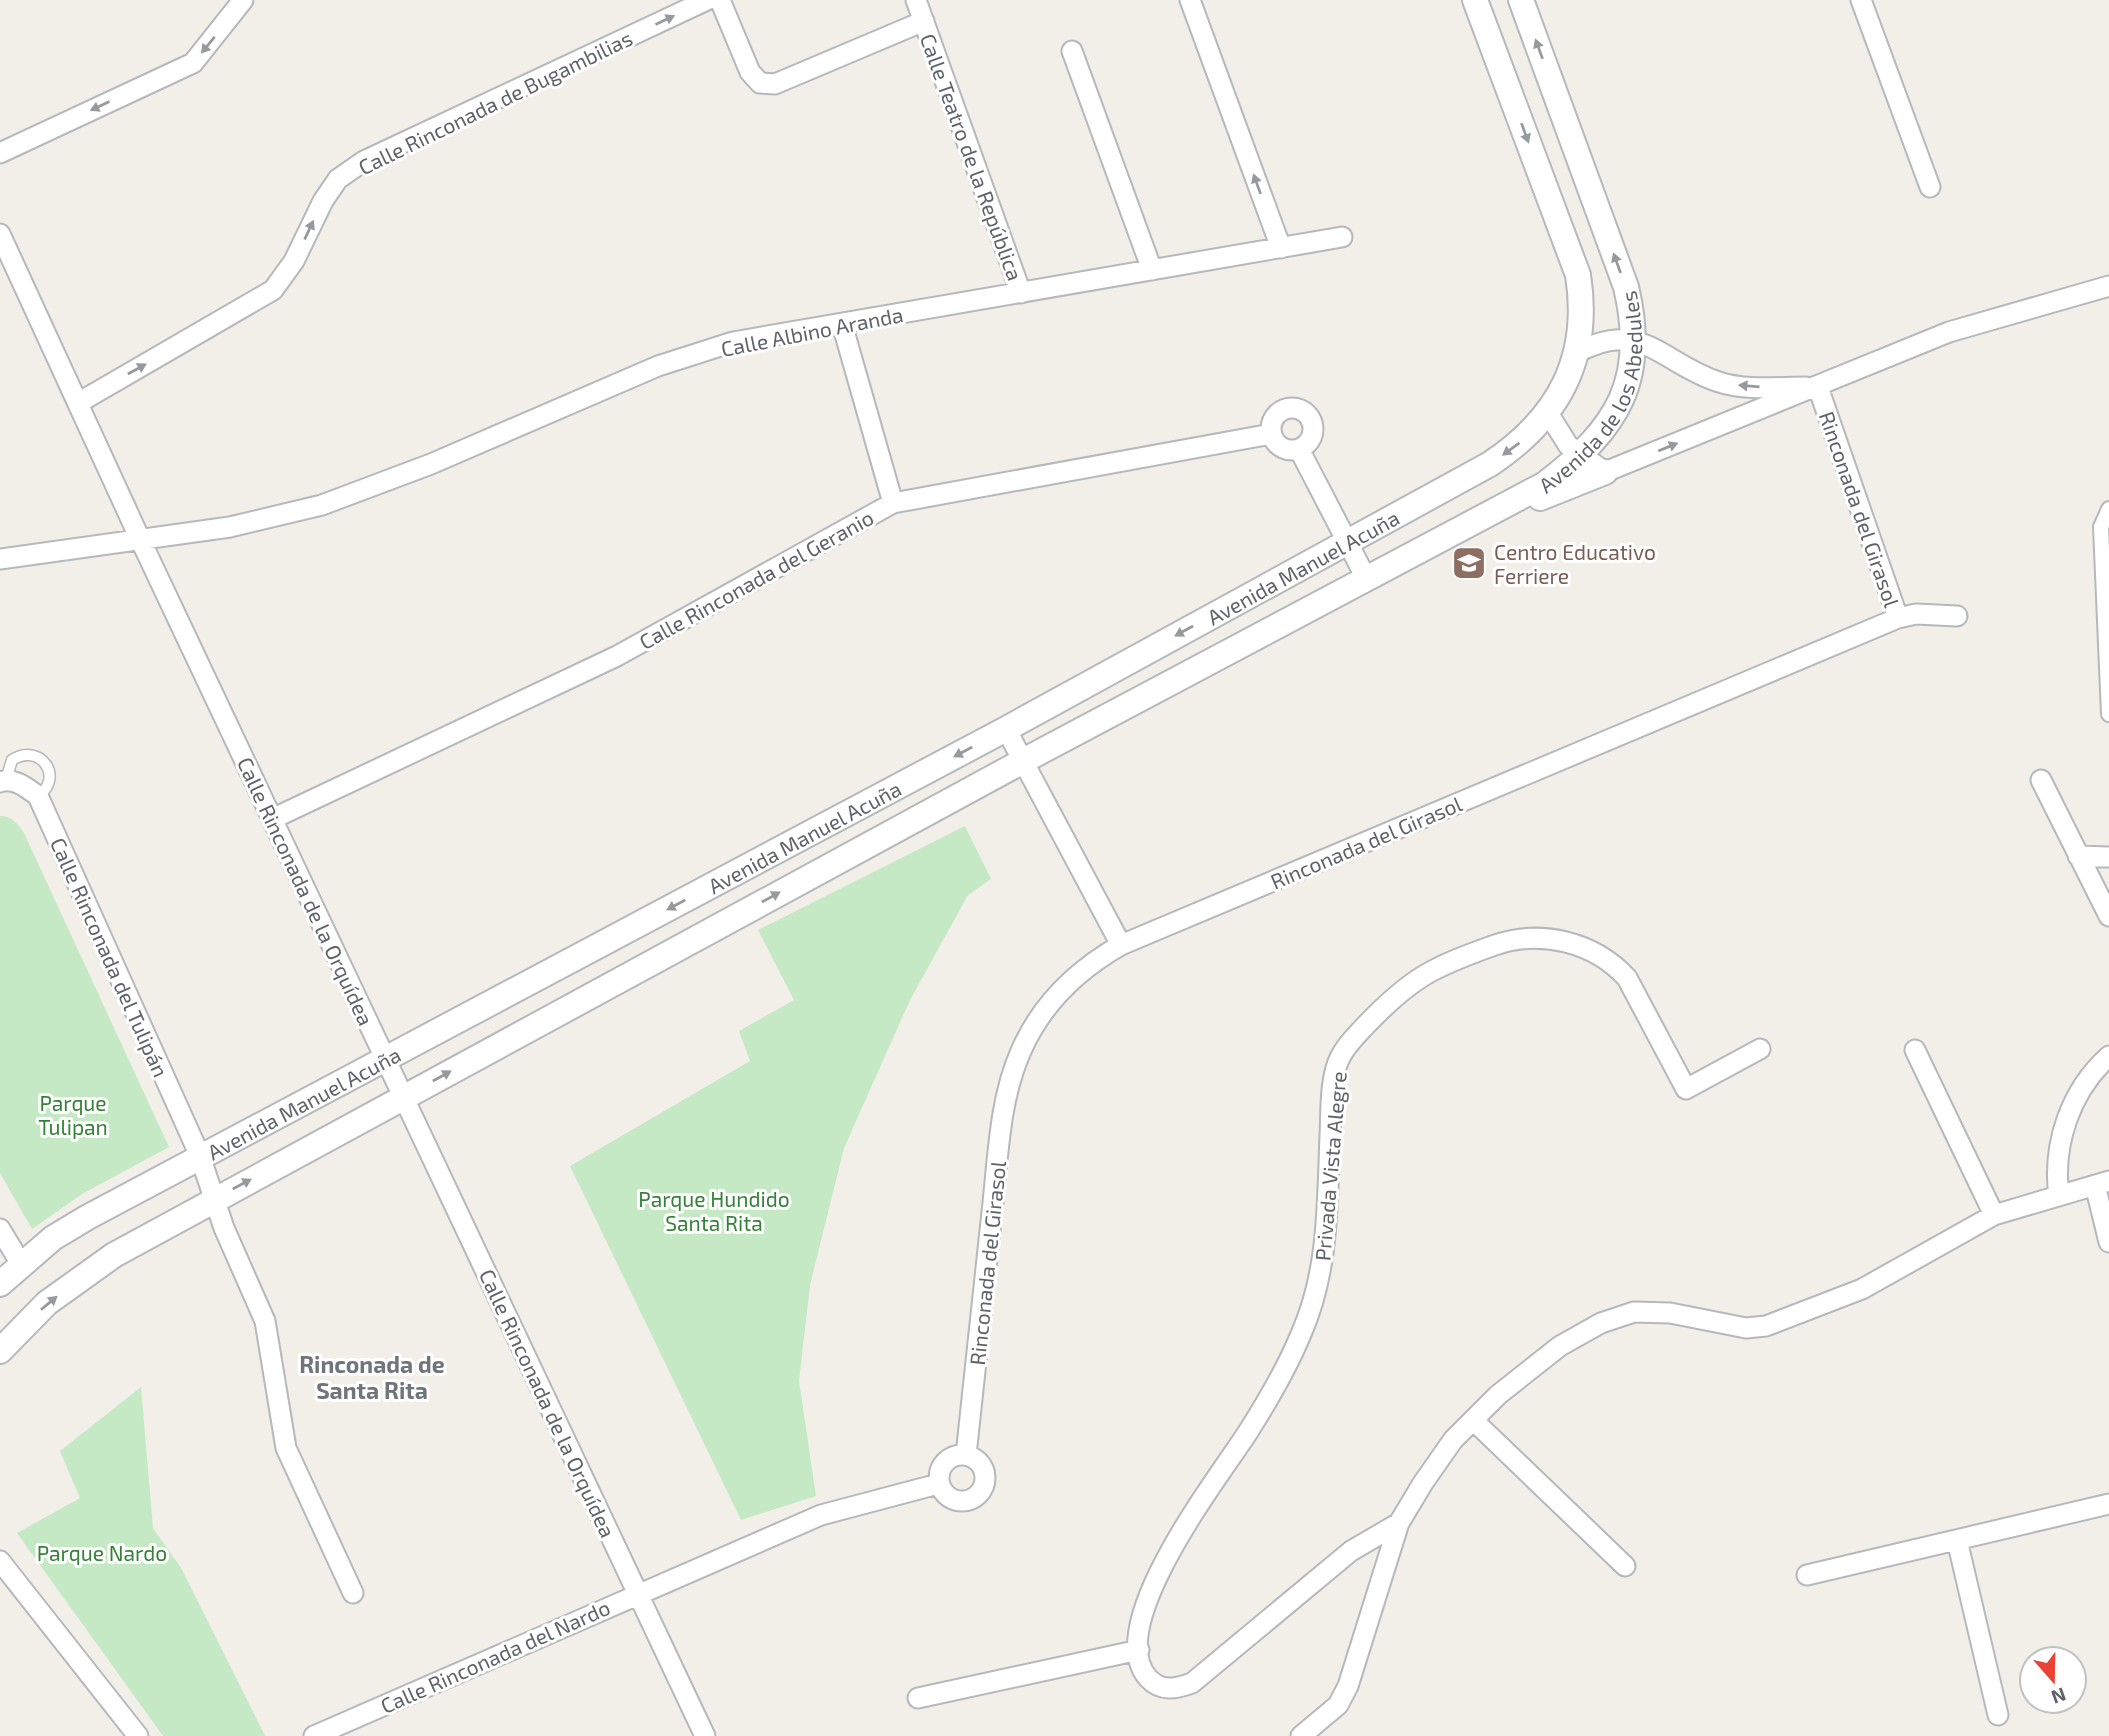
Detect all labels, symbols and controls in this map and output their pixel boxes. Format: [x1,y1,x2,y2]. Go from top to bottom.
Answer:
one-way arrow [655,14,676,25]
street label: Calle Rinconada de Bugambilias [354,25,636,179]
street label: Calle Teatro de la República [916,30,1028,284]
one-way arrow [201,36,216,54]
one-way arrow [1533,39,1544,60]
one-way arrow [90,100,110,112]
one-way arrow [1519,122,1530,143]
one-way arrow [1251,173,1262,194]
one-way arrow [304,220,315,240]
one-way arrow [1611,252,1622,273]
street label: Avenida de los Abedules [1533,289,1646,497]
street label: Calle Albino Aranda [719,301,905,361]
one-way arrow [127,363,147,375]
one-way arrow [1738,380,1760,391]
street label: Rinconada del Girasol [1815,408,1905,611]
one-way arrow [1658,441,1679,452]
one-way arrow [1502,442,1520,456]
street label: Calle Rinconada del Geranio [635,504,877,654]
street label: Avenida Manuel Acuña [1202,504,1403,629]
place label: Centro Educativo Ferriere [1494,539,1656,588]
school or university icon: Centro Educativo Ferriere [1450,544,1488,582]
one-way arrow [1174,626,1194,637]
one-way arrow [953,746,973,758]
street label: Calle Rinconada de la Orquídea [233,753,379,1029]
street label: Avenida Manuel Acuña [703,775,905,898]
street label: Rinconada del Girasol [1267,790,1466,894]
street label: Calle Rinconada del Tulipán [46,834,174,1080]
one-way arrow [761,891,781,903]
one-way arrow [666,900,686,911]
street label: Avenida Manuel Acuña [203,1041,404,1164]
one-way arrow [432,1070,452,1082]
street label: Privada Vista Alegre [1309,1070,1351,1262]
park label: Parque Tulipan [38,1090,108,1139]
street label: Rinconada del Girasol [964,1159,1010,1366]
one-way arrow [232,1179,252,1190]
park label: Parque Hundido Santa Rita [638,1186,790,1235]
street label: Calle Rinconada de la Orquídea [475,1265,621,1541]
one-way arrow [40,1296,57,1311]
district label: Rinconada de Santa Rita [299,1350,445,1404]
park label: Parque Nardo [37,1540,167,1565]
street label: Calle Rinconada del Nardo [376,1594,614,1718]
north arrow [2018,1645,2088,1715]
text: N [2049,1683,2069,1710]

